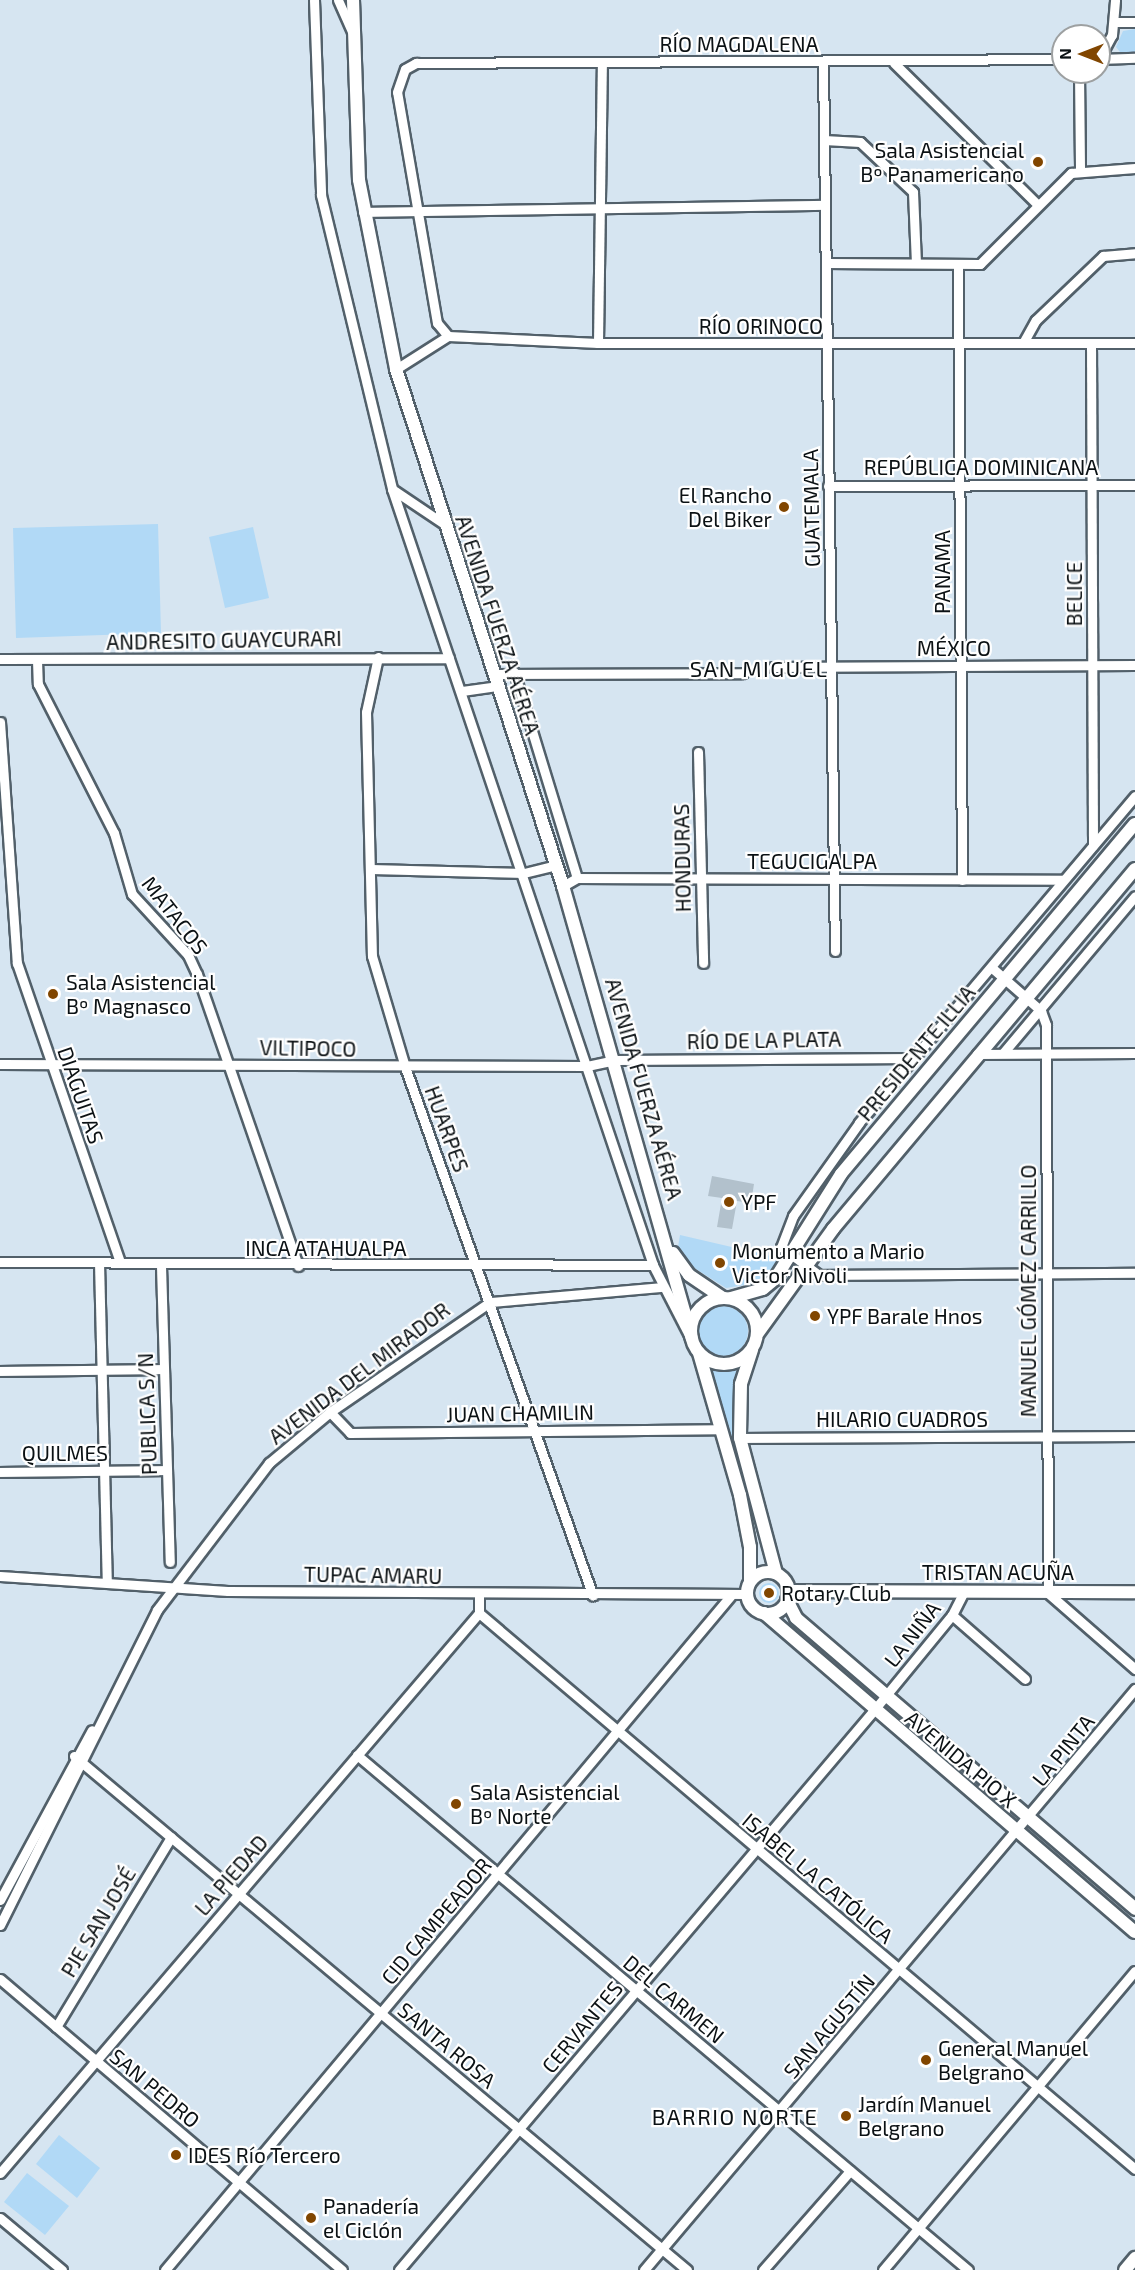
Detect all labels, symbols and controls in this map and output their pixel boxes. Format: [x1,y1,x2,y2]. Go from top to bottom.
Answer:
north arrow [1051,24,1111,84]
street label: RÍO MAGDALENA [659,31,819,57]
text: N [1055,48,1074,60]
place label: Sala Asistencial Bº Panamericano [860,137,1024,187]
marker: Sala Asistencial Bº Panamericano [1029,153,1047,171]
street label: RÍO ORINOCO [699,313,823,339]
street label: GUATEMALA [797,449,825,567]
street label: REPÚBLICA DOMINICANA [863,454,1099,480]
place label: El Rancho Del Biker [678,482,772,532]
marker: El Rancho Del Biker [777,500,791,514]
street label: AVENIDA FUERZA AÉREA [450,511,546,739]
street label: PANAMA [929,530,955,614]
street label: BELICE [1061,562,1087,626]
street label: ANDRESITO GUAYCURARI [106,625,342,655]
street label: MÉXICO [917,635,991,661]
district label: SAN MIGUEL [690,656,828,682]
street label: HONDURAS [668,803,696,913]
street label: TEGUCIGALPA [747,848,877,874]
street label: MATACOS [137,871,213,959]
place label: Sala Asistencial Bº Magnasco [66,969,216,1019]
street label: AVENIDA FUERZA AÉREA [600,974,688,1204]
street label: PRESIDENTE ILLIA [852,980,980,1126]
marker: Sala Asistencial Bº Magnasco [44,985,62,1003]
street label: RÍO DE LA PLATA [686,1026,842,1054]
street label: VILTIPOCO [259,1035,357,1061]
street label: DIAGUITAS [53,1043,109,1147]
street label: HUARPES [420,1082,474,1176]
street label: MANUEL GÓMEZ CARRILLO [1015,1164,1041,1418]
place label: YPF [741,1189,777,1215]
marker: YPF [722,1195,736,1209]
street label: INCA ATAHUALPA [245,1235,407,1261]
place label: Monumento a Mario Victor Nivoli [732,1238,925,1288]
marker: Monumento a Mario Victor Nivoli [713,1256,727,1270]
street label: AVENIDA DEL MIRADOR [263,1296,455,1450]
place label: YPF Barale Hnos [827,1303,983,1329]
marker: YPF Barale Hnos [808,1309,822,1323]
street label: PUBLICA S/N [132,1352,162,1476]
street label: JUAN CHAMILIN [446,1399,594,1427]
street label: HILARIO CUADROS [816,1406,988,1432]
street label: QUILMES [22,1440,108,1466]
street label: TRISTAN ACUÑA [922,1559,1074,1585]
street label: TUPAC AMARU [303,1561,443,1589]
place label: Rotary Club [781,1580,892,1606]
marker: Rotary Club [762,1586,776,1600]
street label: LA NIÑA [878,1596,946,1672]
street label: AVENIDA PIO X [900,1705,1022,1813]
street label: LA PINTA [1026,1709,1100,1791]
place label: Sala Asistencial Bº Norte [470,1779,620,1829]
marker: Sala Asistencial Bº Norte [447,1795,465,1813]
street label: ISABEL LA CATÓLICA [737,1807,899,1949]
street label: LA PIEDAD [189,1829,273,1921]
street label: CID CAMPEADOR [376,1852,496,1990]
street label: PJE SAN JOSÉ [55,1862,141,1982]
street label: DEL CARMEN [618,1949,730,2049]
street label: SAN AGUSTÍN [778,1969,880,2083]
street label: CERVANTES [536,1976,628,2078]
street label: SANTA ROSA [393,1997,501,2093]
place label: General Manuel Belgrano [938,2035,1088,2085]
street label: SAN PEDRO [105,2043,205,2133]
marker: General Manuel Belgrano [919,2053,933,2067]
place label: Jardín Manuel Belgrano [858,2091,991,2141]
district label: BARRIO NORTE [652,2104,818,2130]
marker: Jardín Manuel Belgrano [839,2109,853,2123]
place label: IDES Río Tercero [188,2142,341,2168]
marker: IDES Río Tercero [169,2148,183,2162]
place label: Panadería el Ciclón [323,2193,419,2243]
marker: Panadería el Ciclón [304,2211,318,2225]

